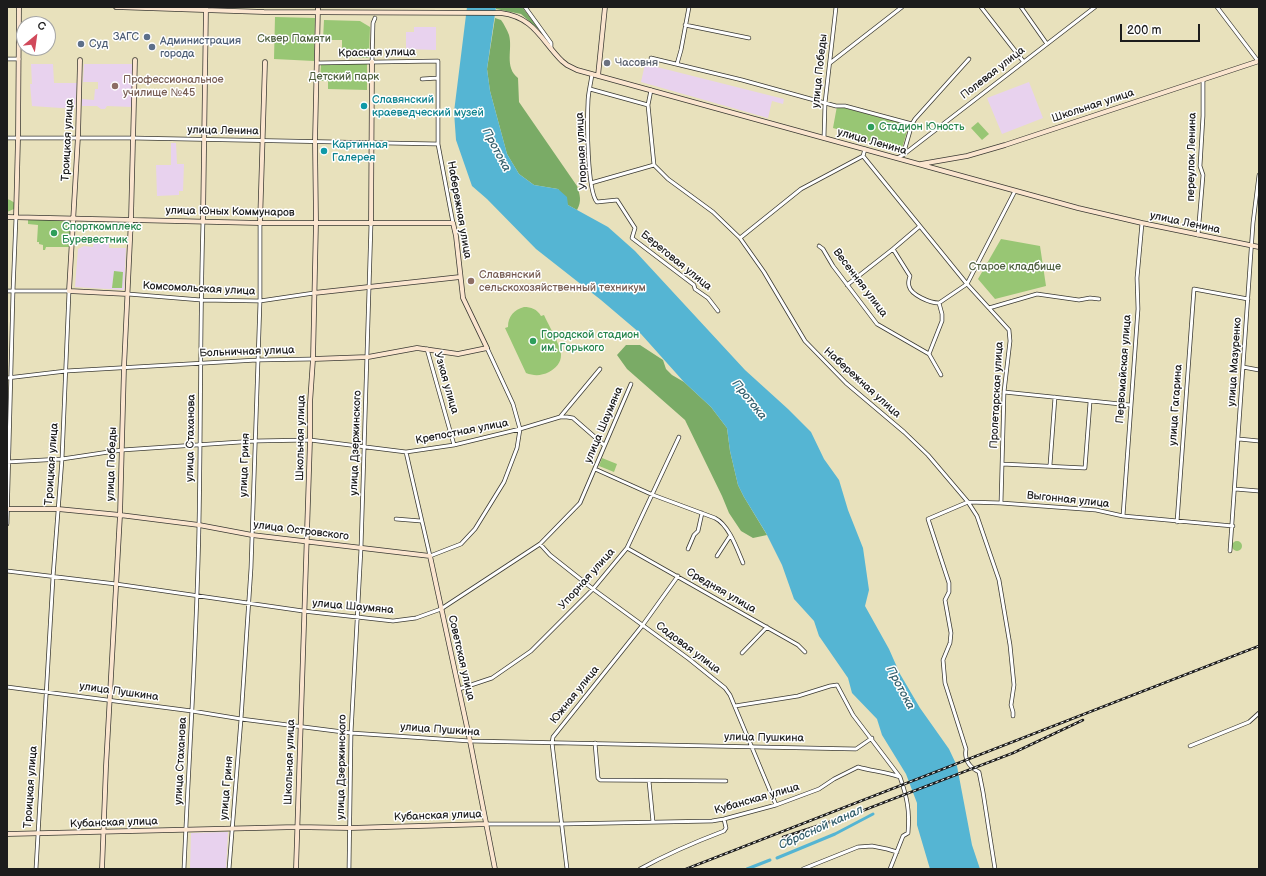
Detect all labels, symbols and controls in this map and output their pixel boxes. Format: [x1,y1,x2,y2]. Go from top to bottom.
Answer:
north arrow [16,16,56,56]
scale bar [1122,16,1202,42]
text: С [35,18,48,33]
text: 200 m [1127,23,1161,38]
place label: ЗАГС [113,30,139,44]
marker: ЗАГС [142,32,152,42]
park label: Сквер Памяти [257,32,331,46]
street label: улица Победы [810,33,830,109]
place label: Администрация города [160,34,241,60]
place label: Суд [89,37,108,51]
marker: Суд [76,39,86,49]
marker: Администрация города [147,42,157,52]
street label: Полевая улица [958,44,1028,102]
street label: Красная улица [338,46,416,60]
place label: Часовня [615,56,658,70]
marker: Часовня [602,58,612,68]
park label: Детский парк [309,70,379,84]
place label: Профессиональное училище №45 [123,73,224,99]
marker: Профессиональное училище №45 [110,81,120,91]
street label: Школьная улица [1050,86,1136,126]
place label: Славянский краеведческий музей [372,93,484,119]
street label: Троицкая улица [59,98,77,182]
marker: Славянский краеведческий музей [359,101,369,111]
street label: Упорная улица [573,112,591,190]
street label: переулок Ленина [1185,112,1199,202]
place label: Стадион Юность [879,120,964,134]
marker: Стадион Юность [866,122,876,132]
street label: улица Ленина [187,124,259,138]
water label: Протока [479,126,513,174]
street label: улица Ленина [836,126,908,158]
place label: Картинная Галерея [332,138,388,164]
marker: Картинная Галерея [319,146,329,156]
street label: Набережная улица [444,160,474,260]
street label: улица Юных Коммунаров [165,204,295,220]
street label: улица Ленина [1149,209,1221,237]
place label: Cпорткомплекс Буревестник [62,220,141,246]
marker: Cпорткомплекс Буревестник [49,228,59,238]
street label: Береговая улица [638,228,714,294]
street label: Весенняя улица [830,246,890,320]
park label: Старое кладбище [969,260,1061,274]
place label: Славянский сельскохозяйственный техникум [479,268,646,294]
marker: Славянский сельскохозяйственный техникум [466,276,476,286]
street label: Комсомольская улица [142,279,256,299]
street label: Первомайская улица [1114,314,1134,424]
street label: улица Мазуренко [1225,317,1245,407]
place label: Городской cтадион им. Горького [541,328,639,354]
marker: Городской cтадион им. Горького [528,336,538,346]
street label: Пролетарская улица [988,341,1006,449]
street label: Больничная улица [199,344,295,360]
street label: Набережная улица [821,345,903,421]
street label: Узкая улица [431,350,461,416]
street label: улица Гагарина [1167,364,1185,446]
water label: Протока [729,377,769,423]
street label: улица Шаумяна [582,385,626,465]
street label: улица Дзержинского [348,390,364,496]
street label: улица Стаханова [184,394,198,482]
street label: Школьная улица [294,395,308,481]
street label: Крепостная улица [414,417,510,447]
street label: Троицкая улица [43,422,61,506]
street label: улица Победы [104,427,120,501]
street label: улица Гриня [237,433,253,497]
street label: Выгонная улица [1026,489,1110,511]
street label: улица Островского [253,519,349,543]
street label: Упорная улица [556,546,618,612]
street label: Средняя улица [684,566,758,616]
street label: улица Шаумяна [312,597,394,617]
street label: Советская улица [445,614,477,702]
street label: Садовая улица [653,619,723,677]
street label: Южная улица [548,663,602,727]
water label: Протока [883,664,917,712]
street label: улица Пушкина [79,680,159,704]
street label: улица Дзержинского [334,714,350,820]
street label: улица Стаханова [172,717,190,805]
street label: Школьная улица [282,719,298,805]
street label: улица Пушкина [400,721,480,739]
street label: улица Пушкина [724,731,804,745]
street label: Троицкая улица [22,745,40,829]
street label: улица Гриня [218,755,236,821]
street label: Кубанская улица [713,781,801,817]
water label: Сбросной канал [777,803,865,853]
street label: Кубанская улица [394,808,482,824]
street label: Кубанская улица [70,815,158,831]

